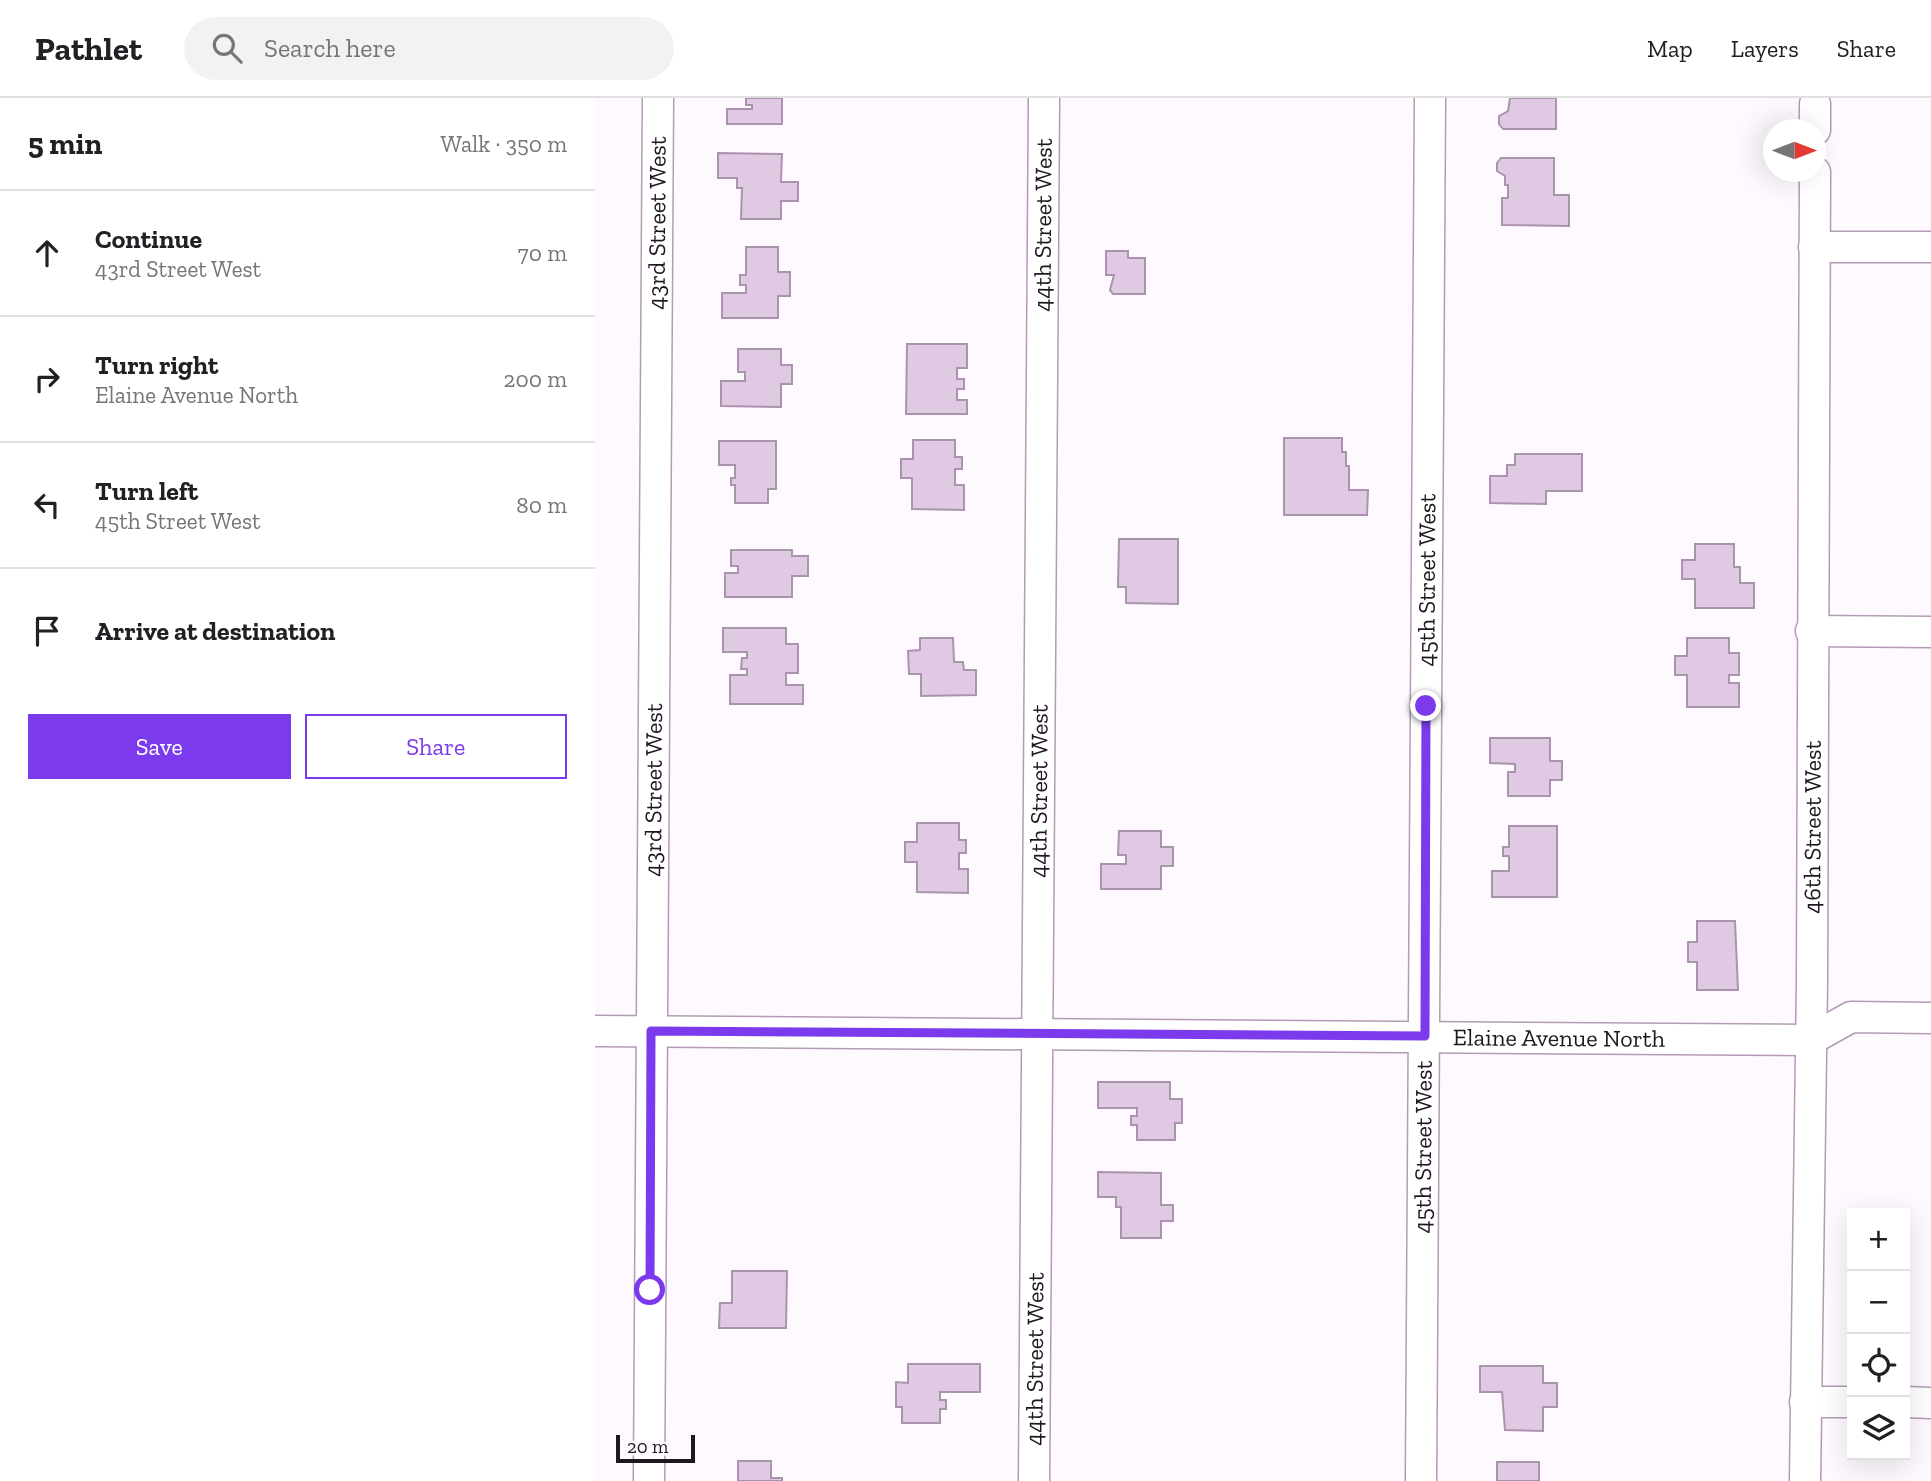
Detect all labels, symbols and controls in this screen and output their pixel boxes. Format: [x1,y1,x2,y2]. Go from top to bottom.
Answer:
search box [184,17,674,80]
text: Pathlet [35,29,142,68]
icon: search [208,29,246,67]
text: Search here [264,32,396,64]
text: Map [1647,34,1693,63]
text: Layers [1731,34,1799,63]
text: Share [1837,34,1896,63]
north arrow [1763,119,1826,182]
text: 5 min [28,126,102,162]
text: Walk · 350 m [441,130,567,158]
street label: 43rd Street West [642,136,672,310]
street label: 44th Street West [1027,138,1058,312]
text: Continue [95,223,202,255]
icon: ahead [28,234,66,272]
text: 70 m [518,239,567,267]
text: 43rd Street West [95,255,261,283]
text: Turn right [95,349,218,381]
icon: right [28,360,66,398]
text: 200 m [504,365,567,393]
text: Elaine Avenue North [95,381,298,409]
text: Turn left [95,475,198,507]
icon: left [28,486,66,524]
text: 80 m [516,491,567,519]
street label: 45th Street West [1411,493,1441,666]
text: 45th Street West [95,507,261,535]
icon: arrive [28,612,66,650]
text: Arrive at destination [95,615,335,647]
route end [1410,690,1441,721]
street label: 43rd Street West [638,703,668,877]
street label: 44th Street West [1023,704,1054,878]
button: Save [28,714,291,779]
button: Share [305,714,567,779]
street label: 46th Street West [1797,740,1827,914]
street label: Elaine Avenue North [1453,1022,1666,1053]
street label: 45th Street West [1408,1060,1438,1233]
map controls [1847,1208,1910,1460]
button: + [1847,1208,1910,1271]
button: − [1847,1271,1910,1334]
street label: 44th Street West [1019,1272,1050,1446]
route start [634,1274,665,1305]
button: locate [1847,1334,1910,1397]
button: layers [1847,1397,1910,1460]
scale bar [616,1432,695,1464]
text: 20 m [627,1435,668,1458]

